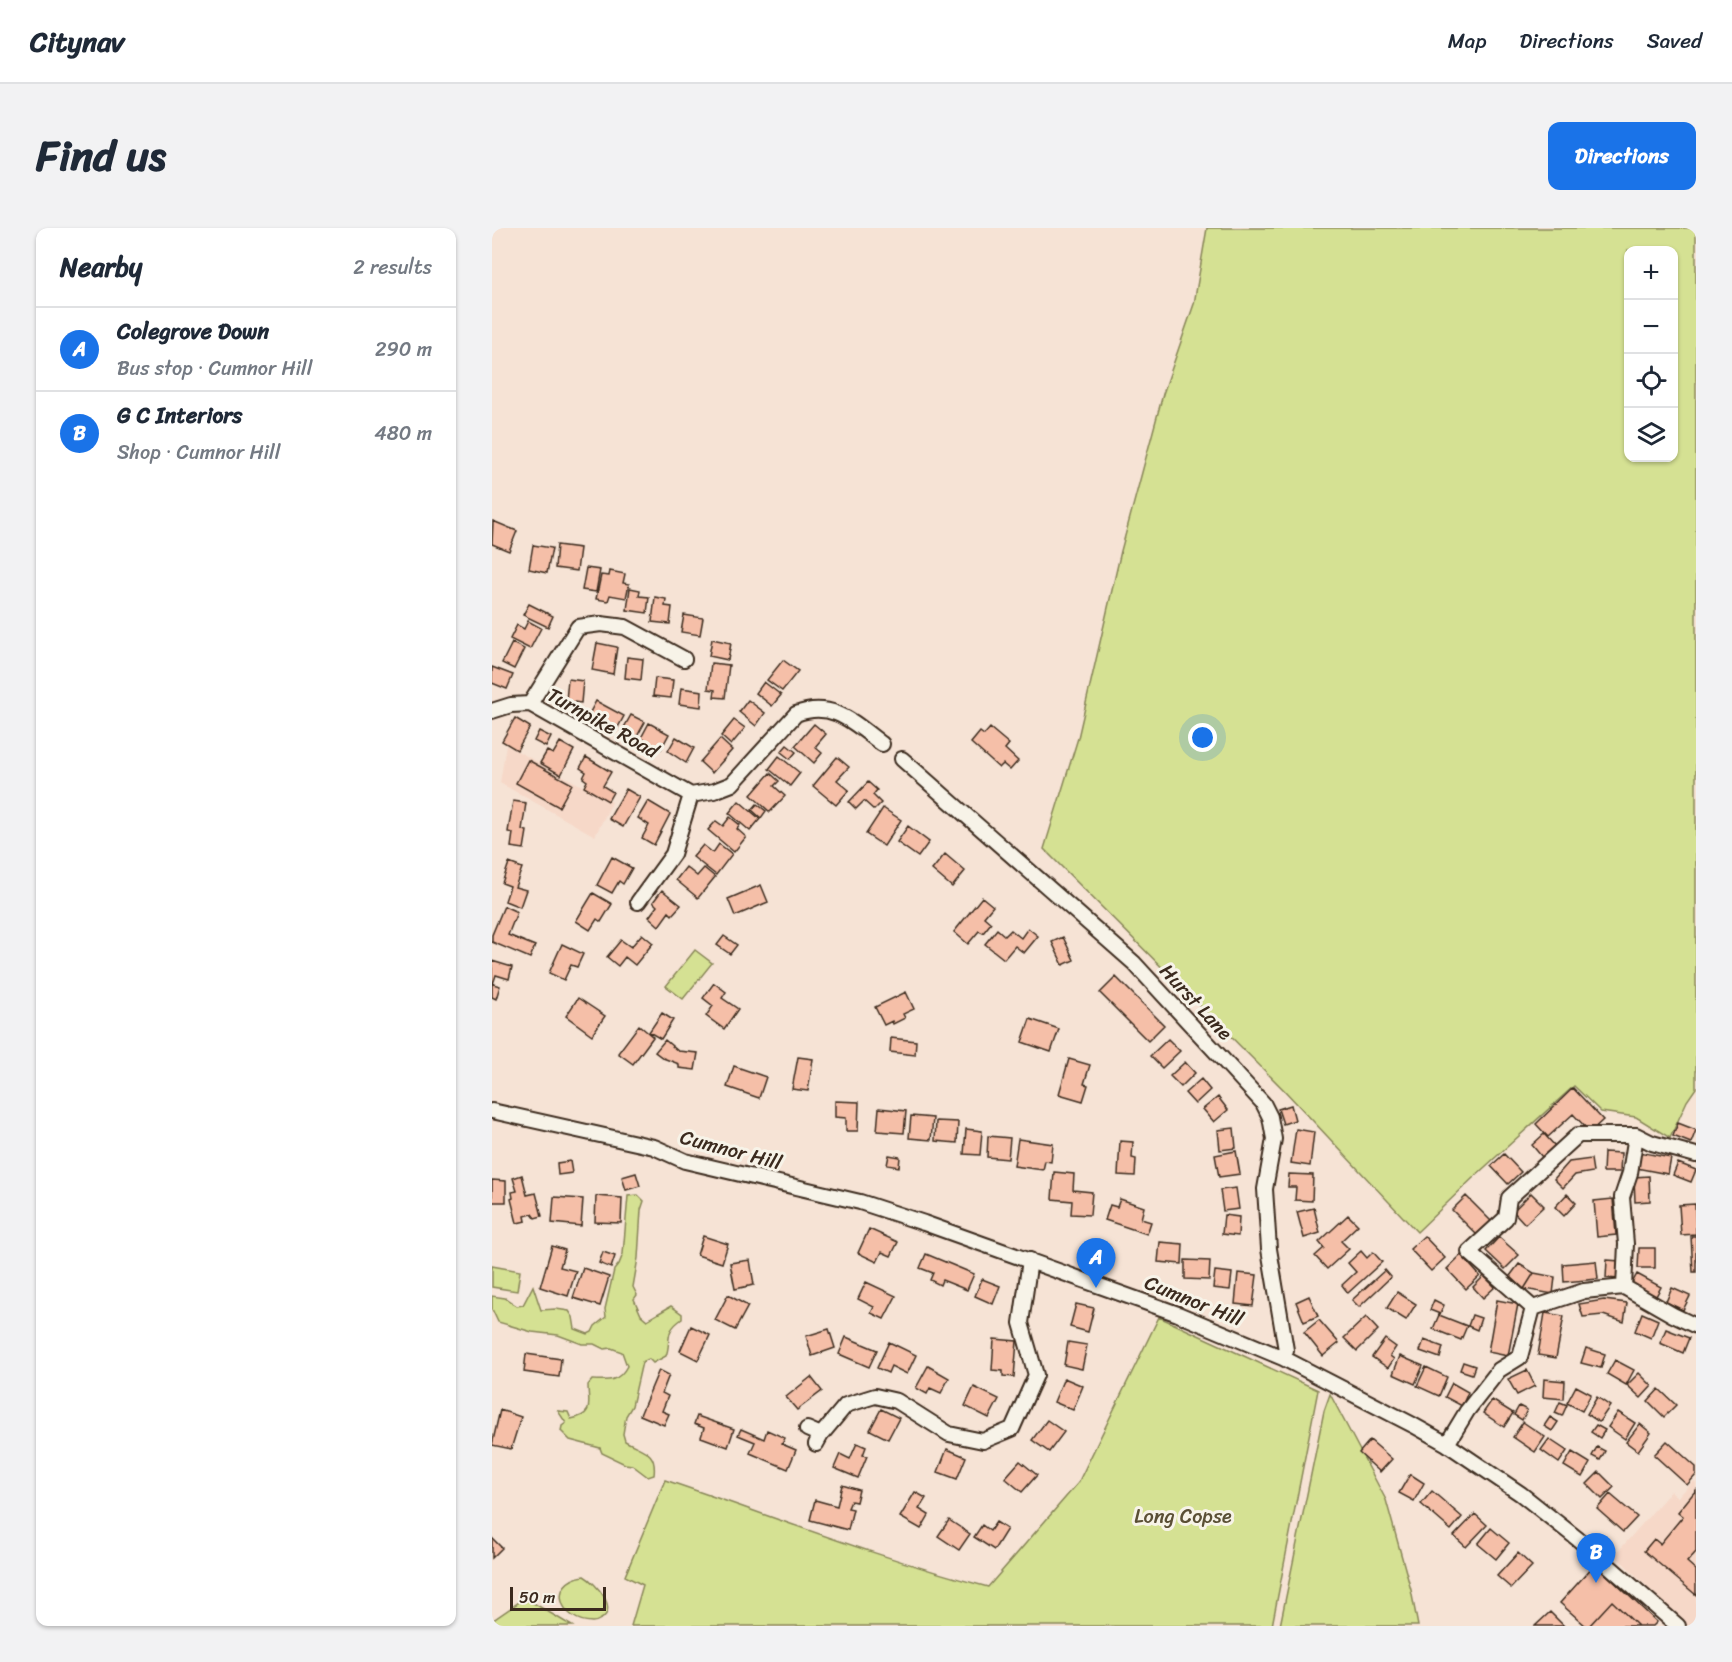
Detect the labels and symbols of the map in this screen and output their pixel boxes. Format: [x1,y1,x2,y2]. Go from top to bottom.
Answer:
street label: Turnpike Road [541,678,667,769]
your location [1188,723,1217,752]
street label: Hurst Lane [1151,955,1242,1049]
street label: Cumnor Hill [676,1120,787,1181]
pin: A [1076,1238,1116,1288]
street label: Cumnor Hill [1139,1265,1250,1337]
park label: Long Copse [1134,1499,1232,1534]
pin: B [1576,1534,1616,1583]
scale bar [510,1584,606,1612]

